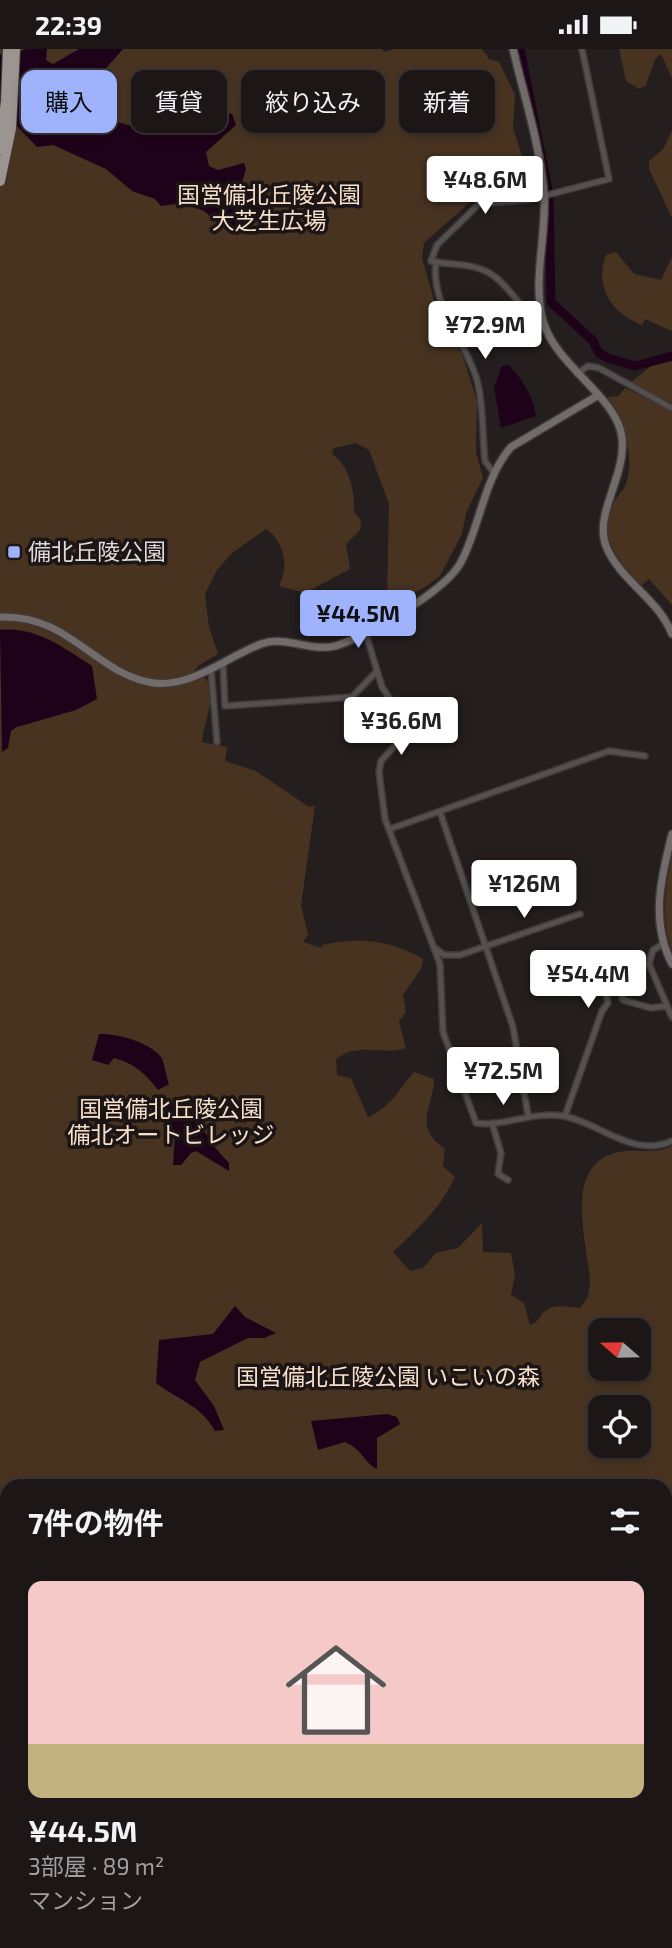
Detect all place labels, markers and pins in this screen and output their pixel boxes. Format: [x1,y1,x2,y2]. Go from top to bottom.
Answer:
pin: ¥48.6M [428,157,542,216]
pin: ¥72.9M [428,301,542,361]
place label: 備北丘陵公園 [28,537,166,565]
marker: 備北丘陵公園 [6,544,22,560]
pin: ¥44.5M [301,591,415,650]
pin: ¥36.6M [344,697,458,757]
pin: ¥126M [475,861,573,920]
pin: ¥54.4M [531,951,645,1010]
pin: ¥72.5M [446,1047,560,1107]

